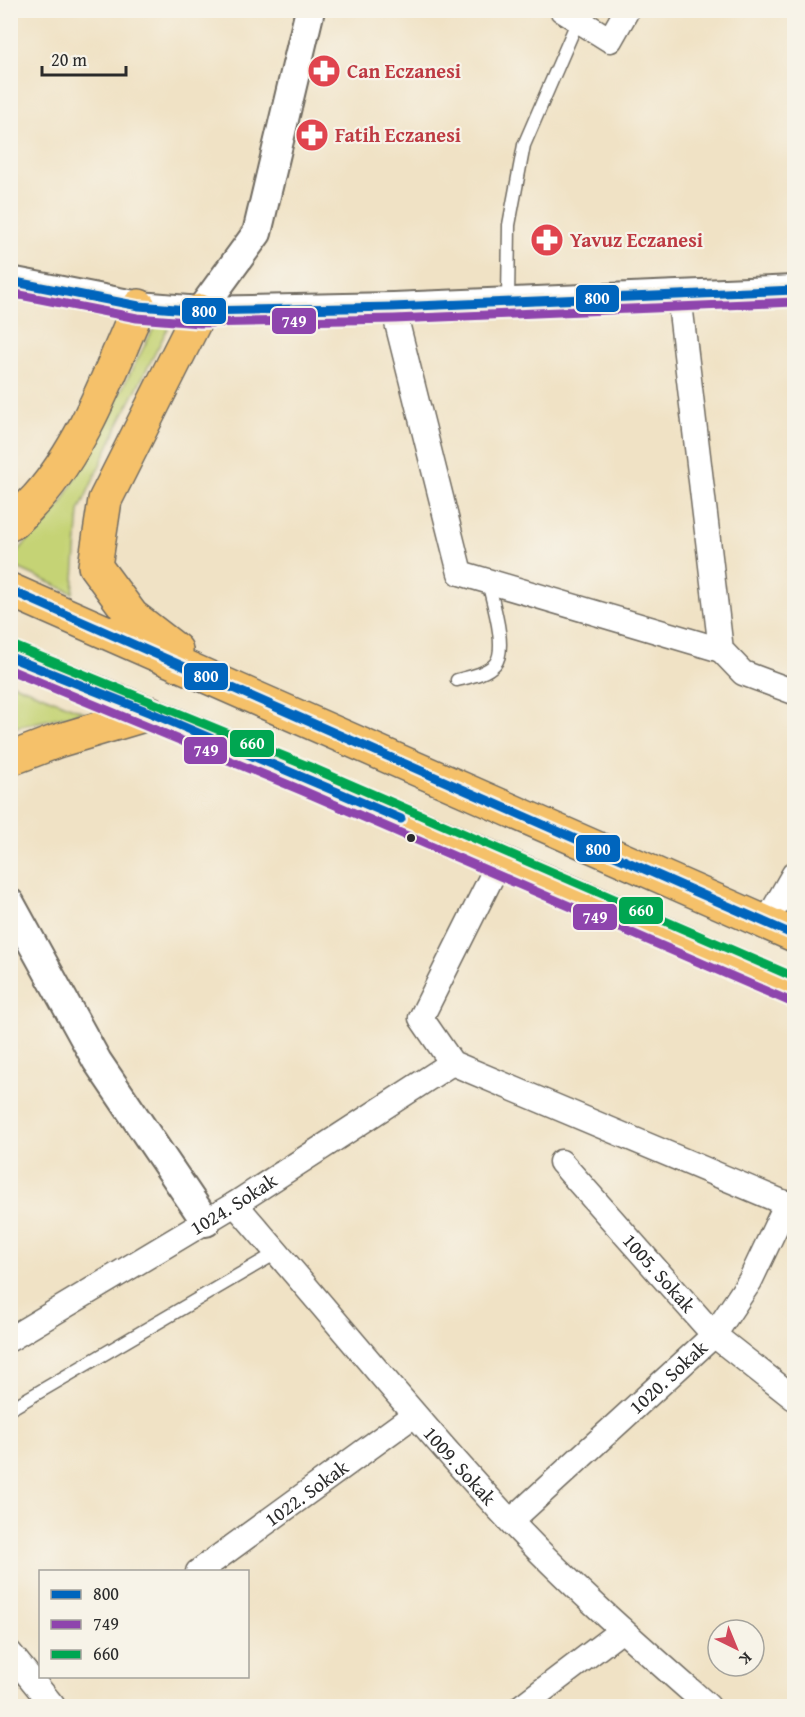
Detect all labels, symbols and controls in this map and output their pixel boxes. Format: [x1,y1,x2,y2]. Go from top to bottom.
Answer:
scale bar [42,39,126,77]
text: 20 m [51,46,87,73]
pharmacy icon: Can Eczanesi [306,53,342,89]
place label: Can Eczanesi [347,56,461,85]
pharmacy icon: Fatih Eczanesi [294,117,330,153]
place label: Fatih Eczanesi [335,120,461,149]
pharmacy icon: Yavuz Eczanesi [529,222,565,258]
place label: Yavuz Eczanesi [570,225,703,254]
line badge: 800 [575,284,620,313]
text: 800 [585,286,609,310]
line badge: 800 [181,297,227,325]
text: 800 [192,299,216,323]
line badge: 749 [271,307,317,335]
text: 749 [282,309,306,333]
line badge: 800 [183,662,229,691]
text: 800 [194,664,218,688]
line badge: 660 [229,729,275,758]
text: 660 [240,731,264,755]
line badge: 749 [183,736,228,765]
text: 749 [194,738,218,762]
unlabelled marker [405,832,417,844]
line badge: 800 [575,834,621,863]
text: 800 [586,837,610,861]
line badge: 660 [618,896,664,925]
text: 660 [629,898,653,922]
line badge: 749 [572,903,618,931]
text: 749 [583,905,607,929]
street label: 1024. Sokak [184,1165,283,1242]
street label: 1005. Sokak [616,1226,703,1319]
street label: 1020. Sokak [622,1333,714,1420]
street label: 1009. Sokak [417,1419,504,1512]
street label: 1022. Sokak [258,1452,355,1533]
legend [39,1570,249,1678]
text: 800 [93,1580,119,1607]
text: 749 [93,1610,119,1637]
north arrow [706,1618,766,1678]
text: 660 [93,1640,119,1667]
text: K [734,1647,758,1672]

